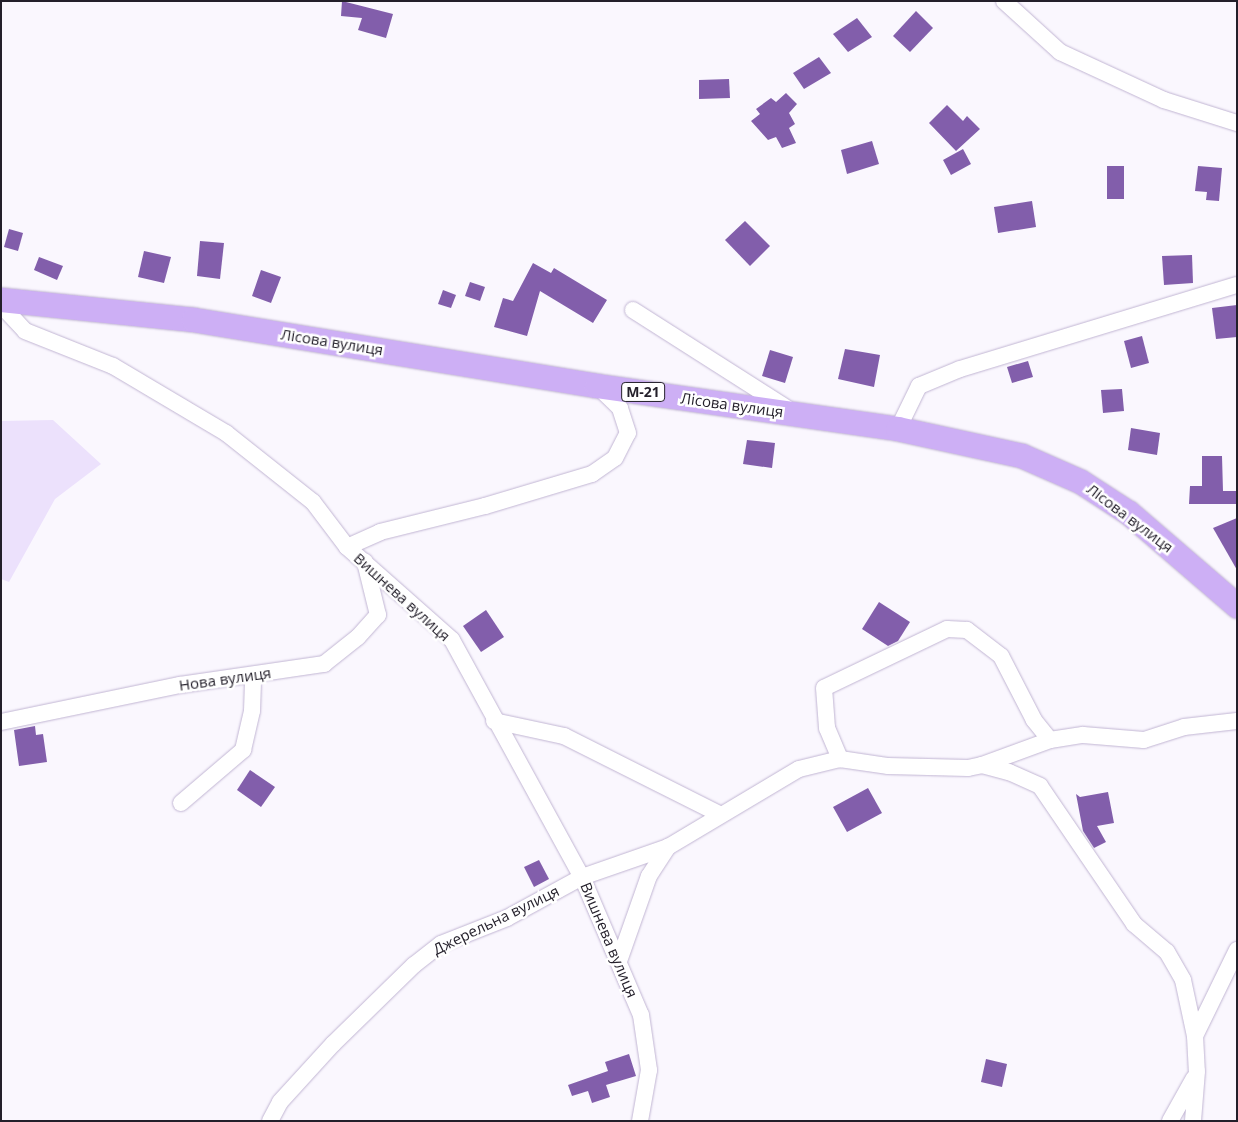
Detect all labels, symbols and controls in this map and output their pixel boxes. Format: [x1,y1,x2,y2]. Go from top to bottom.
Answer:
street label: Лісова вулиця [280,325,384,359]
road number: М-21 [620,381,666,404]
street label: Лісова вулиця [680,389,784,421]
street label: Лісова вулиця [1083,480,1177,556]
street label: Вишнева вулиця [350,549,454,645]
street label: Нова вулиця [178,664,272,694]
street label: Вишнева вулиця [577,880,641,1000]
street label: Джерельна вулиця [430,882,562,958]

